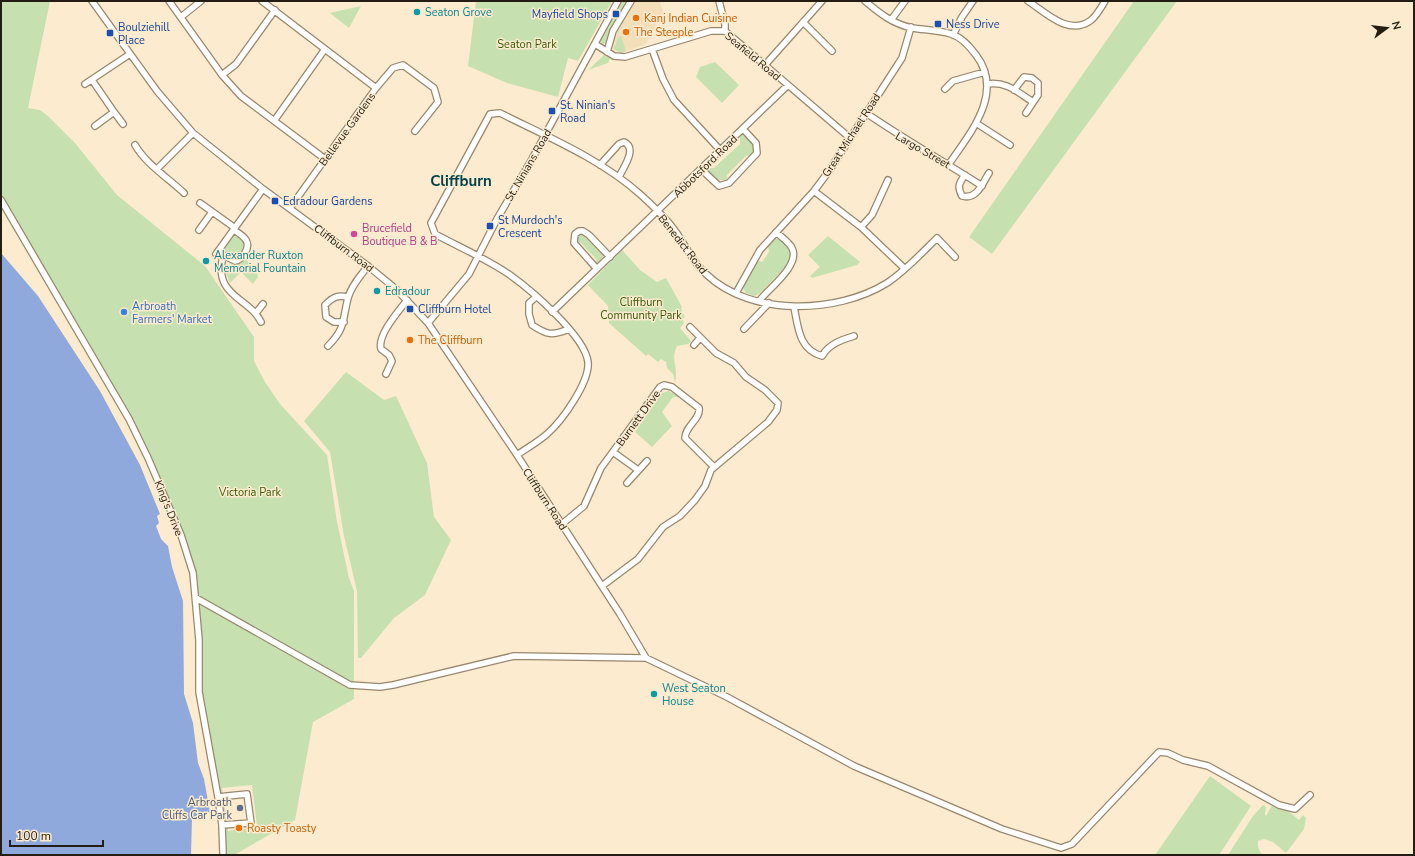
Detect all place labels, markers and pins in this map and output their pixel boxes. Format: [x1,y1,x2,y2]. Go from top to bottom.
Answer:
place label: Seaton Grove [425,5,492,20]
marker: Seaton Grove [412,7,422,17]
place label: Mayfield Shops [532,7,608,22]
marker: Mayfield Shops [611,9,621,19]
place label: Kanj Indian Cuisine [644,11,737,26]
marker: Kanj Indian Cuisine [631,13,641,23]
place label: Ness Drive [946,17,1000,32]
marker: Ness Drive [933,19,943,29]
place label: Boulziehill Place [118,20,171,48]
place label: The Steeple [634,25,693,40]
marker: The Steeple [621,27,631,37]
marker: Boulziehill Place [105,28,115,38]
place label: St. Ninian's Road [560,98,615,126]
marker: St. Ninian's Road [547,106,557,116]
place label: Edradour Gardens [283,194,372,209]
marker: Edradour Gardens [270,196,280,206]
place label: St Murdoch's Crescent [498,213,562,241]
place label: Brucefield Boutique B & B [362,221,438,249]
marker: St Murdoch's Crescent [485,221,495,231]
marker: Brucefield Boutique B & B [349,229,359,239]
place label: Alexander Ruxton Memorial Fountain [214,248,306,276]
marker: Alexander Ruxton Memorial Fountain [201,256,211,266]
place label: Edradour [385,284,430,299]
marker: Edradour [372,286,382,296]
place label: Arbroath Farmers' Market [132,299,212,327]
place label: Cliffburn Hotel [418,302,492,317]
marker: Cliffburn Hotel [405,304,415,314]
marker: Arbroath Farmers' Market [119,307,129,317]
place label: The Cliffburn [418,333,483,348]
marker: The Cliffburn [405,335,415,345]
place label: West Seaton House [662,681,726,709]
marker: West Seaton House [649,689,659,699]
place label: Arbroath Cliffs Car Park [162,795,232,823]
marker: Arbroath Cliffs Car Park [235,803,245,813]
place label: Roasty Toasty [247,821,317,836]
marker: Roasty Toasty [234,823,244,833]

